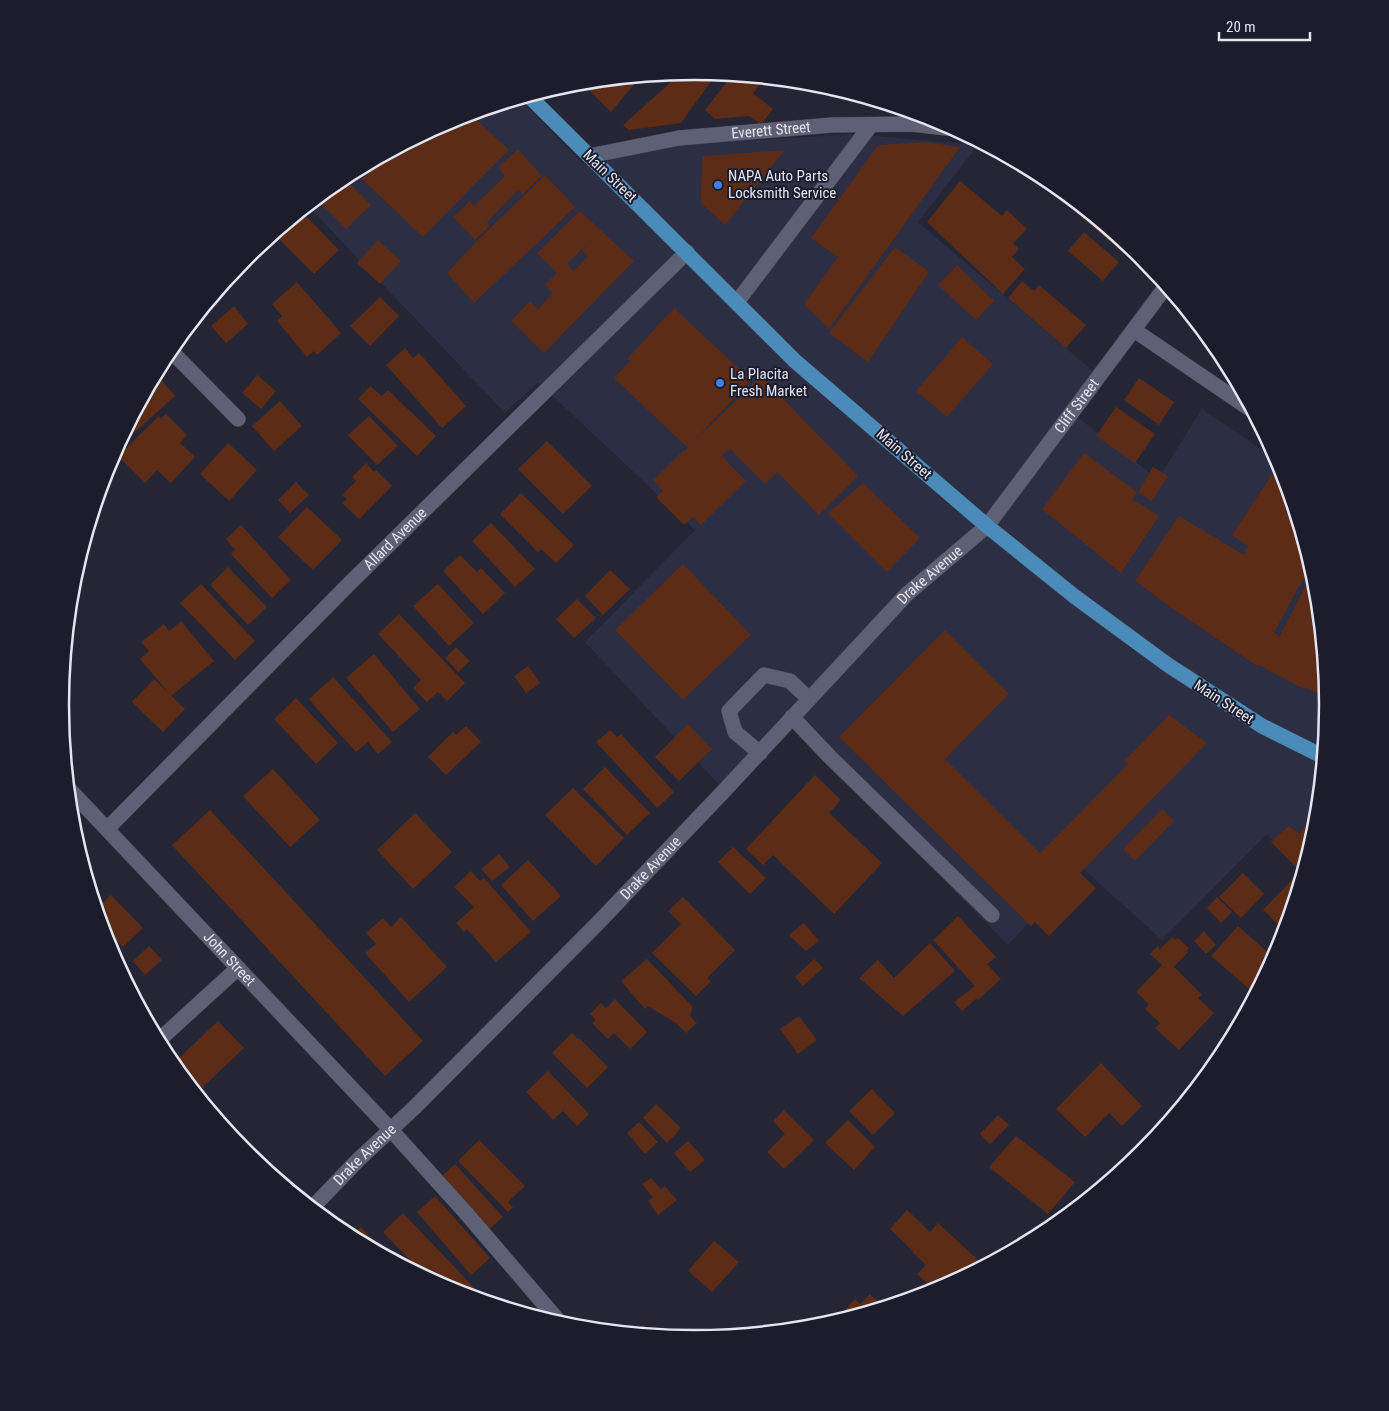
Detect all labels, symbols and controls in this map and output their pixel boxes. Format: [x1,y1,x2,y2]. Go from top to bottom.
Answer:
scale bar [1219,10,1310,42]
text: 20 m [1226,18,1256,36]
street label: Everett Street [730,118,811,143]
street label: Main Street [579,146,641,206]
place label: NAPA Auto Parts Locksmith Service [728,167,836,202]
marker: NAPA Auto Parts Locksmith Service [712,179,724,191]
place label: La Placita Fresh Market [730,365,807,400]
street label: Cliff Street [1050,375,1103,437]
marker: La Placita Fresh Market [714,377,726,389]
street label: Main Street [873,425,935,483]
street label: Allard Avenue [360,504,430,574]
street label: Drake Avenue [893,542,966,608]
street label: Main Street [1191,676,1257,728]
street label: Drake Avenue [616,833,685,903]
street label: John Street [199,928,259,990]
street label: Drake Avenue [330,1120,400,1189]

